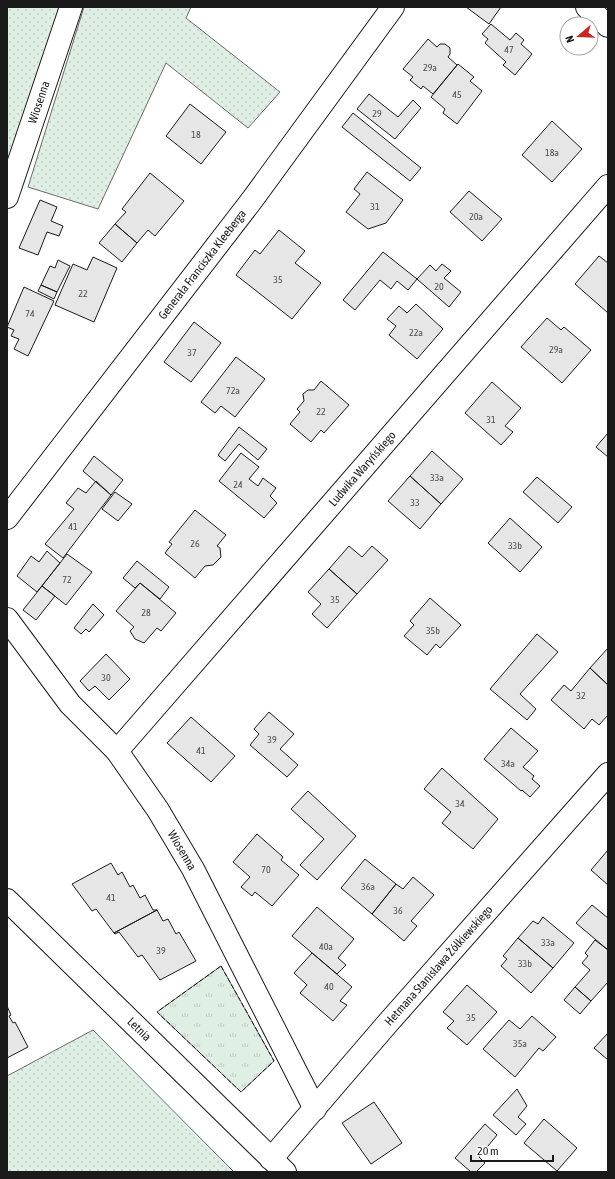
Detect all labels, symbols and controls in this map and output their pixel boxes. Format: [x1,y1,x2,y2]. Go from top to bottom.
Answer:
north arrow [559,16,599,56]
text: N [563,34,576,44]
house number: 47 [504,44,514,55]
house number: 29a [423,62,437,73]
street label: Wiosenna [25,79,53,125]
house number: 45 [452,89,462,100]
house number: 29 [372,108,382,119]
house number: 18 [191,129,201,140]
house number: 18a [545,147,559,158]
house number: 31 [370,201,380,212]
street label: Generała Franciszka Kleeberga [156,207,249,322]
house number: 20a [469,211,483,222]
house number: 35 [273,274,283,285]
house number: 20 [434,281,444,292]
house number: 22 [78,288,88,299]
house number: 74 [25,308,35,319]
house number: 22a [409,327,423,338]
house number: 29a [549,344,563,355]
house number: 37 [187,347,197,358]
house number: 72a [226,385,240,396]
house number: 22 [316,406,326,417]
house number: 31 [486,414,496,425]
street label: Ludwika Waryńskiego [326,428,399,509]
house number: 33a [430,472,444,483]
house number: 24 [233,479,243,490]
house number: 33 [410,497,420,508]
house number: 41 [68,521,78,532]
house number: 26 [190,538,200,549]
house number: 33b [508,540,522,551]
house number: 72 [62,574,72,585]
house number: 35 [330,594,340,605]
house number: 28 [141,607,151,618]
house number: 35b [426,625,440,636]
house number: 30 [101,672,111,683]
house number: 32 [576,690,586,701]
house number: 39 [267,734,277,745]
house number: 41 [196,745,206,756]
house number: 34a [501,758,515,769]
house number: 34 [455,798,465,809]
street label: Wiosenna [165,828,199,873]
house number: 70 [261,864,271,875]
house number: 36a [361,881,375,892]
house number: 41 [106,892,116,903]
street label: Hetmana Stanisława Żółkiewskiego [382,902,496,1028]
house number: 36 [393,905,403,916]
house number: 33a [541,937,555,948]
house number: 40a [319,941,333,952]
house number: 39 [156,945,166,956]
house number: 33b [518,958,532,969]
house number: 40 [324,981,334,992]
house number: 35 [466,1012,476,1023]
street label: Letnia [124,1015,154,1044]
house number: 35a [513,1038,527,1049]
scale bar [471,1137,553,1163]
text: 20 m [477,1144,499,1158]

